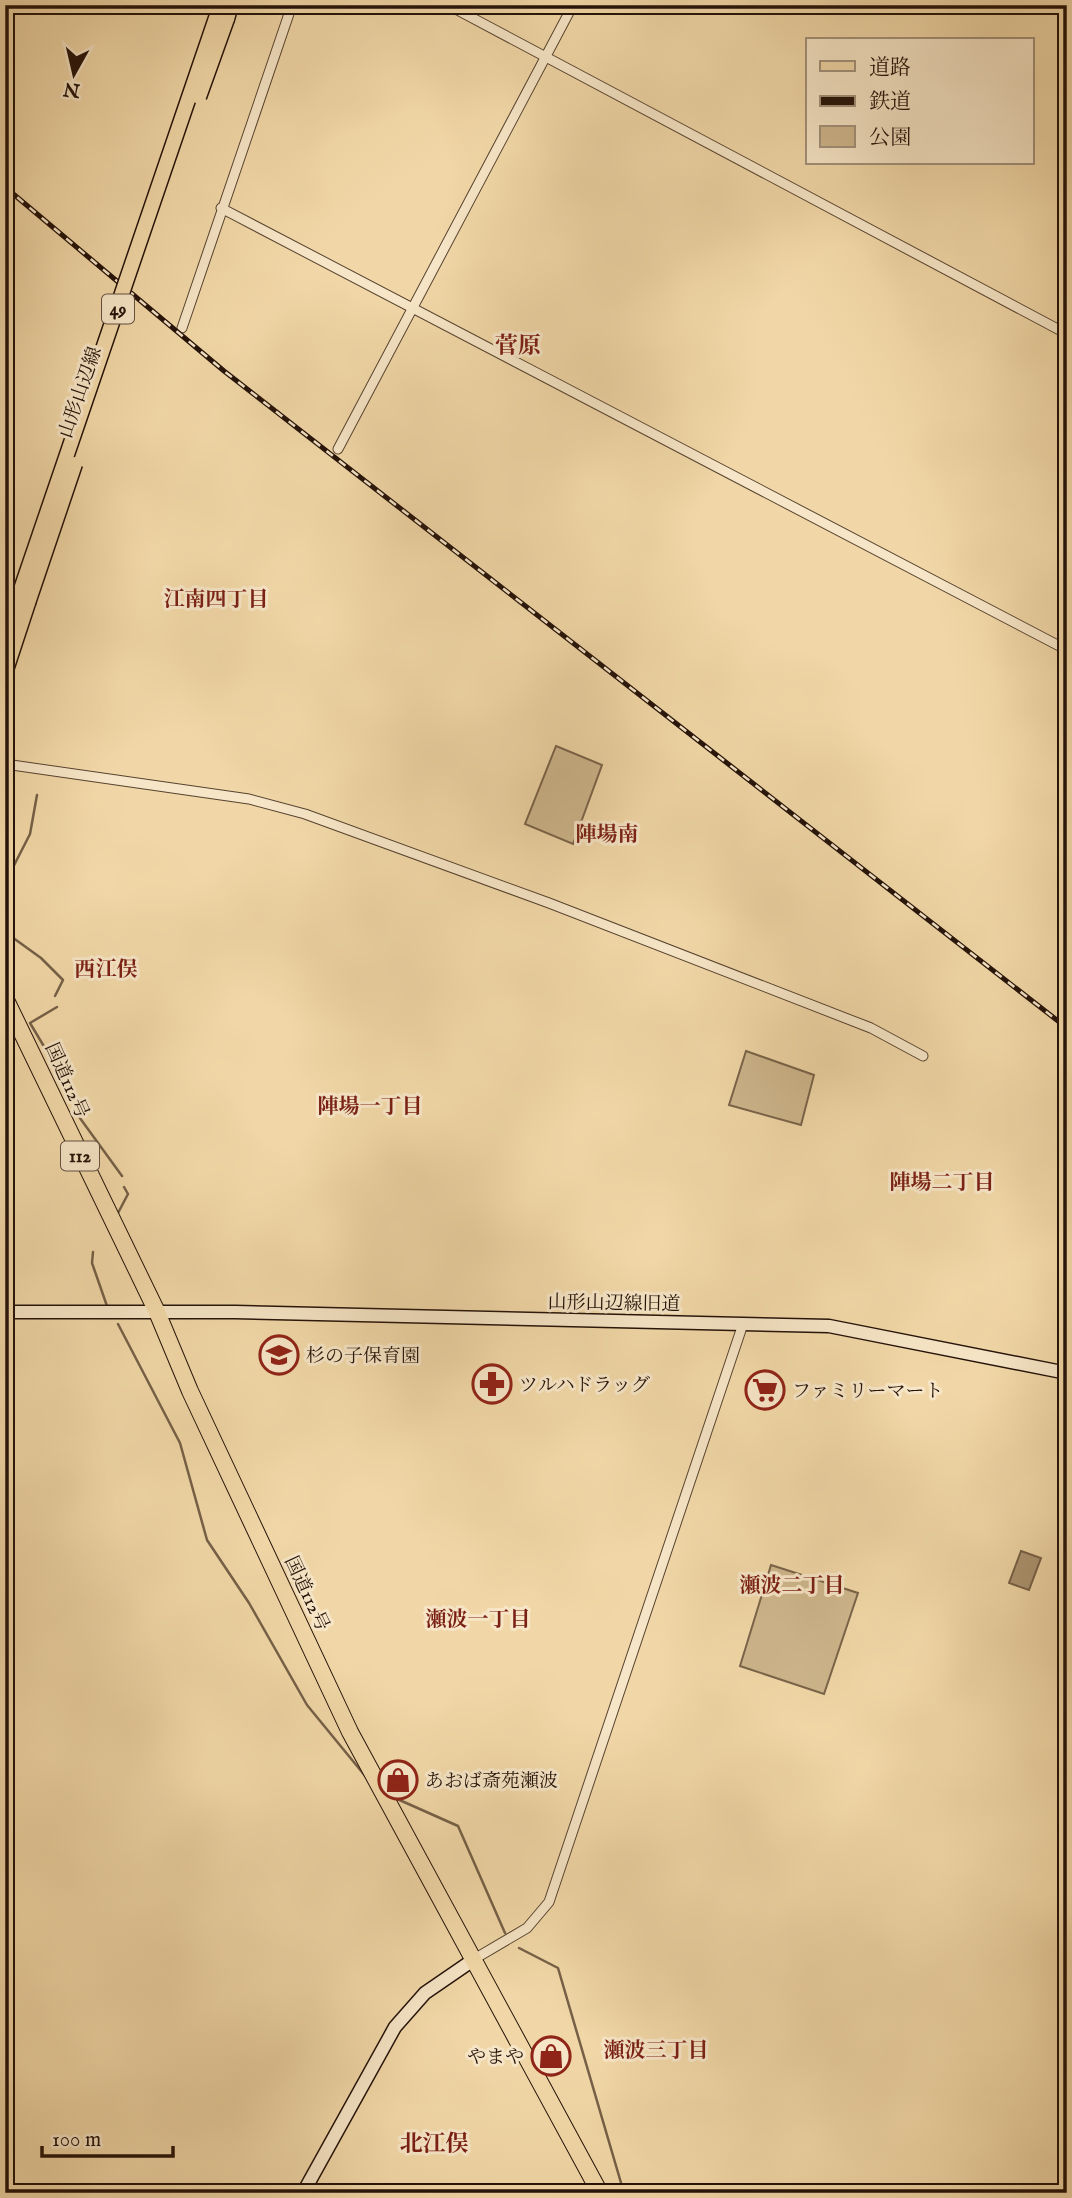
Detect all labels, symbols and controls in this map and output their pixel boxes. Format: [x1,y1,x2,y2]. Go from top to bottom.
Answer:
north arrow [38,38,108,108]
legend [806,38,1034,164]
text: 道路 [869,55,911,82]
text: N [62,76,83,102]
text: 鉄道 [869,89,911,116]
text: 公園 [869,125,911,152]
road number: 49 [102,295,134,324]
district label: 菅原 [495,332,541,361]
street label: 山形山辺線 [54,344,108,441]
district label: 江南四丁目 [164,587,269,614]
district label: 陣場南 [576,822,639,849]
district label: 西江俣 [75,957,138,984]
street label: 国道112号 [39,1039,93,1122]
district label: 陣場一丁目 [318,1094,423,1121]
road number: 112 [61,1142,99,1170]
district label: 陣場二丁目 [890,1170,995,1197]
street label: 山形山辺線旧道 [547,1291,681,1317]
school or university icon: 杉の子保育園 [258,1334,300,1376]
place label: 杉の子保育園 [306,1345,420,1369]
pharmacy icon: ツルハドラッグ [471,1363,513,1405]
supermarket icon: ファミリーマート [744,1369,786,1411]
place label: ツルハドラッグ [519,1374,650,1398]
place label: ファミリーマート [792,1380,944,1404]
street label: 国道112号 [278,1552,334,1635]
district label: 瀬波二丁目 [740,1573,845,1600]
district label: 瀬波一丁目 [426,1607,531,1634]
shop icon: あおば斎苑瀬波 [377,1759,419,1801]
place label: あおば斎苑瀬波 [425,1770,558,1794]
shop icon: やまや [530,2035,572,2077]
district label: 瀬波三丁目 [604,2038,709,2065]
place label: やまや [467,2046,524,2070]
scale bar [42,2114,173,2158]
text: 100 m [52,2127,101,2154]
district label: 北江俣 [400,2130,469,2159]

